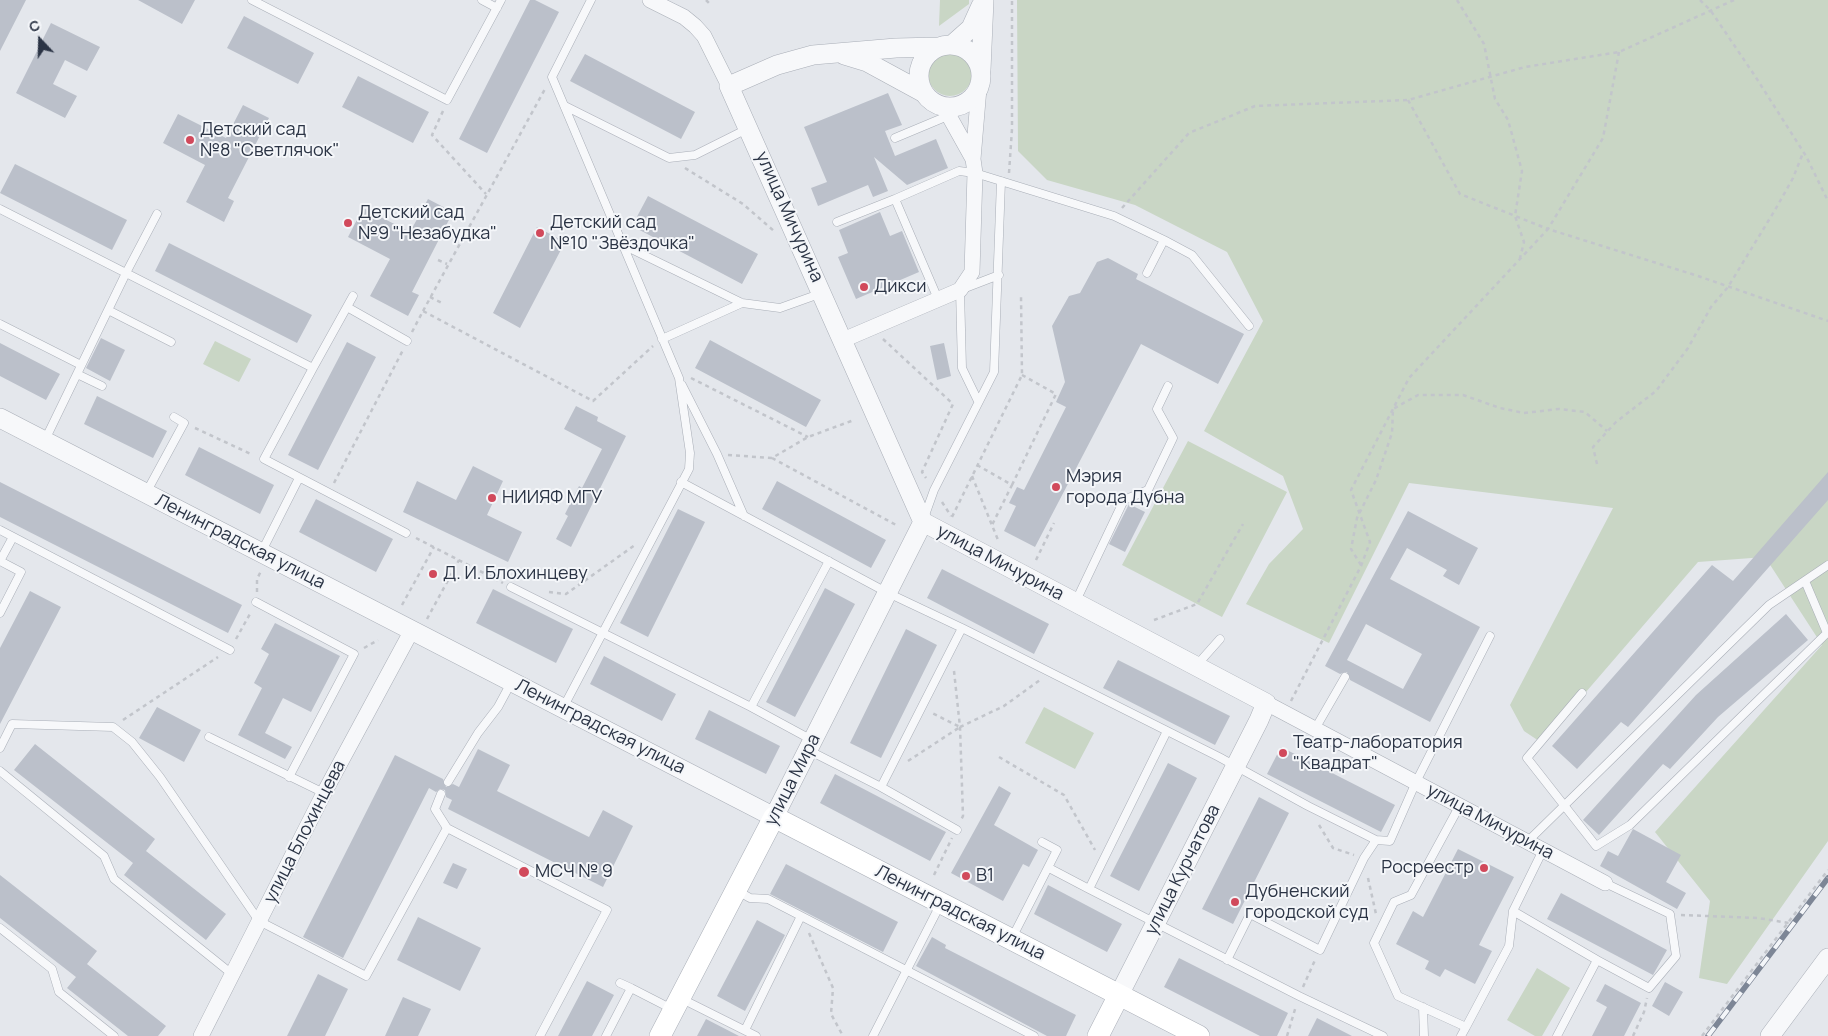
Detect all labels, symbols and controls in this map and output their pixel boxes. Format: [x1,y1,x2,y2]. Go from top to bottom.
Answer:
north arrow [15,15,65,65]
text: С [26,15,43,36]
place label: Детский сад №8 "Светлячок" [200,119,340,162]
marker: Детский сад №8 "Светлячок" [184,134,196,146]
street label: улица Мичурина [751,148,827,286]
place label: Детский сад №9 "Незабудка" [358,202,497,244]
place label: Детский сад №10 "Звёздочка" [550,212,695,254]
marker: Детский сад №9 "Незабудка" [342,217,354,229]
marker: Детский сад №10 "Звёздочка" [534,227,546,239]
place label: Дикси [874,276,926,298]
marker: Дикси [858,281,870,293]
place label: Мэрия города Дубна [1066,466,1184,508]
marker: Мэрия города Дубна [1050,481,1062,493]
place label: НИИЯФ МГУ [502,487,603,509]
street label: Ленинградская улица [151,490,329,594]
marker: НИИЯФ МГУ [486,492,498,504]
street label: улица Мичурина [933,520,1067,606]
place label: Д. И. Блохинцеву [443,563,588,585]
marker: Д. И. Блохинцеву [427,568,439,580]
street label: Ленинградская улица [511,675,689,779]
street label: улица Мира [761,730,825,830]
place label: Театр-лаборатория "Квадрат" [1293,732,1463,774]
marker: Театр-лаборатория "Квадрат" [1277,747,1289,759]
street label: улица Блохинцева [260,757,350,907]
street label: улица Мичурина [1423,779,1557,865]
street label: улица Курчатова [1141,801,1225,939]
place label: Росреестр [1381,857,1474,879]
place label: МСЧ № 9 [535,861,613,883]
street label: Ленинградская улица [871,861,1049,965]
marker: Росреестр [1478,862,1490,874]
marker: МСЧ № 9 [517,865,531,879]
place label: В1 [976,865,994,887]
marker: В1 [960,870,972,882]
place label: Дубненский городской суд [1245,881,1369,924]
marker: Дубненский городской суд [1229,896,1241,908]

